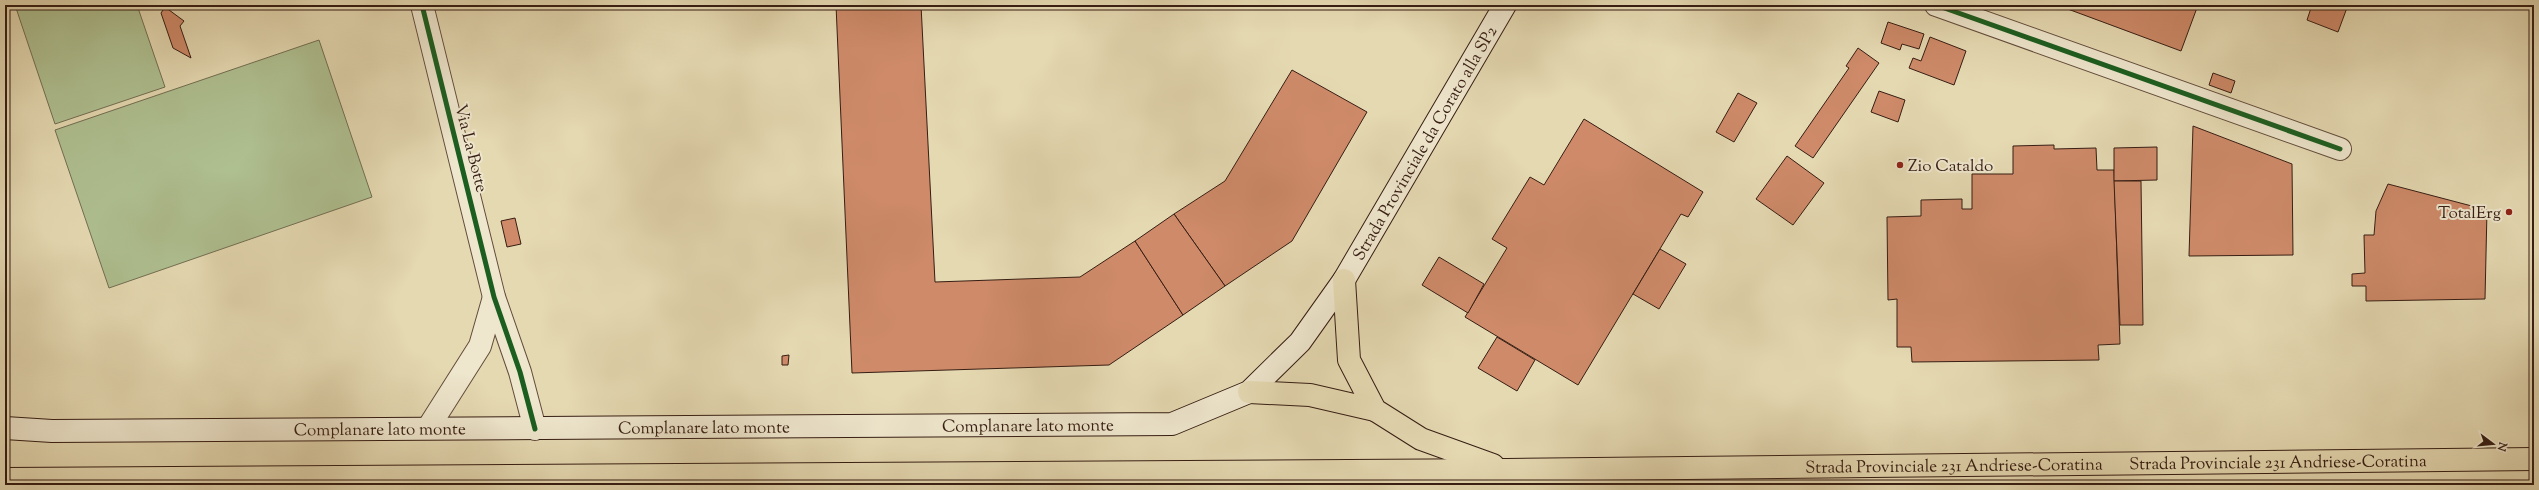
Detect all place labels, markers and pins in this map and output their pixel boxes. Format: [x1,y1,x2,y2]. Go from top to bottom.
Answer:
place label: Zio Cataldo [1908,155,1993,179]
marker: Zio Cataldo [1895,160,1905,170]
place label: TotalErg [2438,202,2501,226]
marker: TotalErg [2504,207,2514,217]

